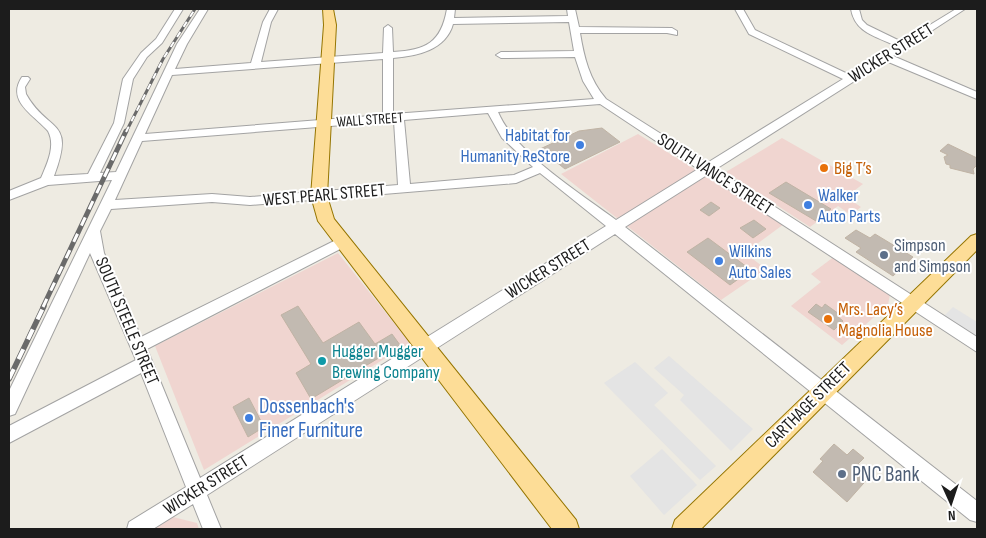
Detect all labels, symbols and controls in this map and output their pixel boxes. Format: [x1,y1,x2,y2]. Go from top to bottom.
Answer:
street label: WICKER STREET [845,19,937,87]
street label: WALL STREET [336,108,404,132]
place label: Habitat for Humanity ReStore [460,125,570,167]
street label: SOUTH VANCE STREET [653,129,777,219]
marker: Habitat for Humanity ReStore [574,139,586,151]
place label: Big T’s [834,158,872,179]
marker: Big T’s [818,162,830,174]
street label: WEST PEARL STREET [262,179,386,211]
place label: Walker Auto Parts [817,185,880,227]
marker: Walker Auto Parts [802,199,814,211]
street label: WICKER STREET [502,235,594,303]
place label: Simpson and Simpson [894,235,971,277]
place label: Wilkins Auto Sales [728,241,792,283]
marker: Simpson and Simpson [878,249,890,261]
street label: SOUTH STEELE STREET [91,254,163,388]
marker: Wilkins Auto Sales [713,255,725,267]
place label: Mrs. Lacy’s Magnolia House [838,299,933,341]
marker: Mrs. Lacy’s Magnolia House [822,313,834,325]
place label: Hugger Mugger Brewing Company [332,341,440,383]
marker: Hugger Mugger Brewing Company [316,355,328,367]
street label: CARTHAGE STREET [761,358,855,452]
place label: Dossenbach's Finer Furniture [259,394,363,443]
marker: Dossenbach's Finer Furniture [243,412,255,424]
street label: WICKER STREET [160,451,252,519]
place label: PNC Bank [852,462,920,487]
marker: PNC Bank [836,468,848,480]
north arrow [926,478,976,528]
text: N [947,507,956,524]

